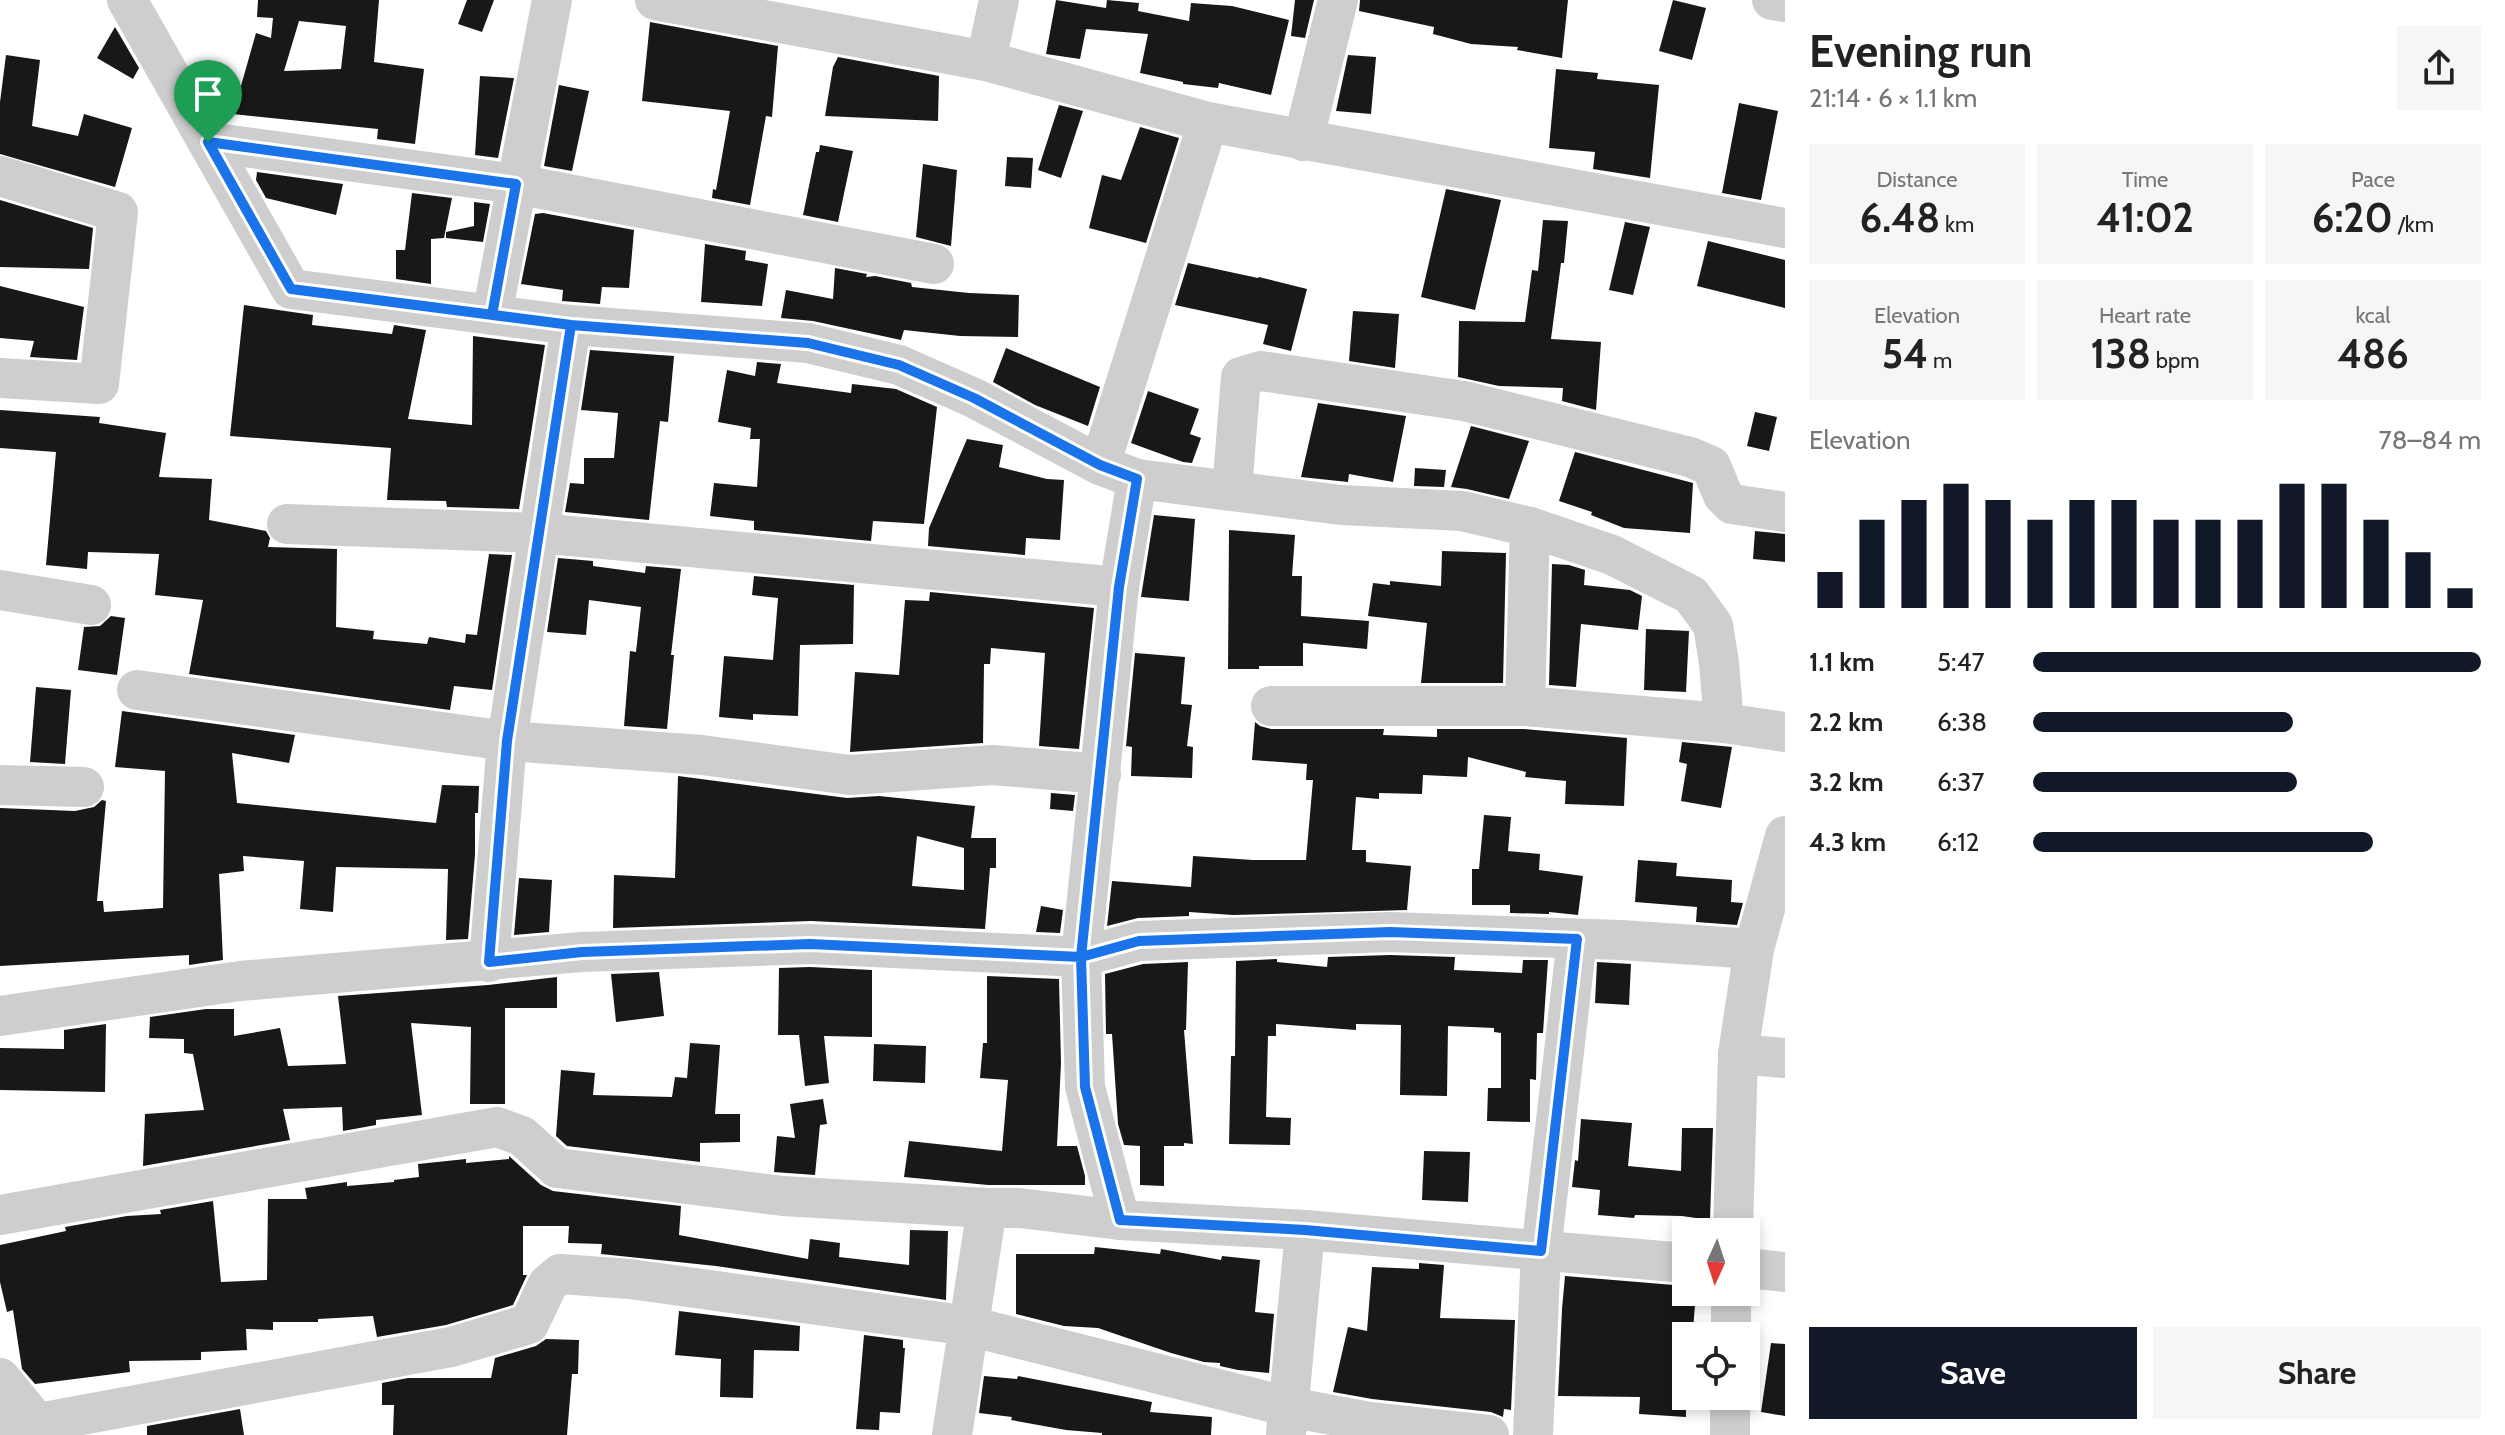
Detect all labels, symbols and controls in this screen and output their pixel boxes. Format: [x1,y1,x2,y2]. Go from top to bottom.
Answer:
text: Evening run [1809,25,2032,78]
button: share [2397,26,2481,110]
pin [174,60,242,142]
icon: arrive [186,72,230,116]
text: 21:14 · 6 × 1.1 km [1809,82,1977,114]
text: Distance [1877,166,1957,193]
text: Time [2122,166,2168,193]
text: Pace [2351,166,2395,193]
text: 6.48 [1860,193,1940,242]
text: 41:02 [2096,193,2194,242]
text: 6:20 [2312,193,2393,242]
text: km [1940,211,1974,238]
text: /km [2393,211,2434,238]
text: Elevation [1874,302,1960,329]
text: Heart rate [2099,302,2191,329]
text: kcal [2355,302,2391,329]
text: 54 [1882,329,1928,378]
text: 138 [2090,329,2151,378]
text: 486 [2337,329,2409,378]
text: m [1928,347,1952,374]
text: bpm [2151,347,2200,374]
text: Elevation [1809,424,1911,456]
text: 78–84 m [2379,424,2481,456]
text: 1.1 km [1809,646,1875,678]
text: 5:47 [1937,646,1985,678]
text: 2.2 km [1809,706,1883,738]
text: 6:38 [1937,706,1987,738]
text: 3.2 km [1809,766,1884,798]
text: 6:37 [1937,766,1984,798]
text: 4.3 km [1809,826,1886,858]
text: 6:12 [1937,826,1979,858]
north arrow [1672,1218,1760,1306]
map controls [1672,1218,1760,1410]
button: locate [1672,1322,1760,1410]
button: Save [1809,1327,2137,1419]
button: Share [2153,1327,2481,1419]

